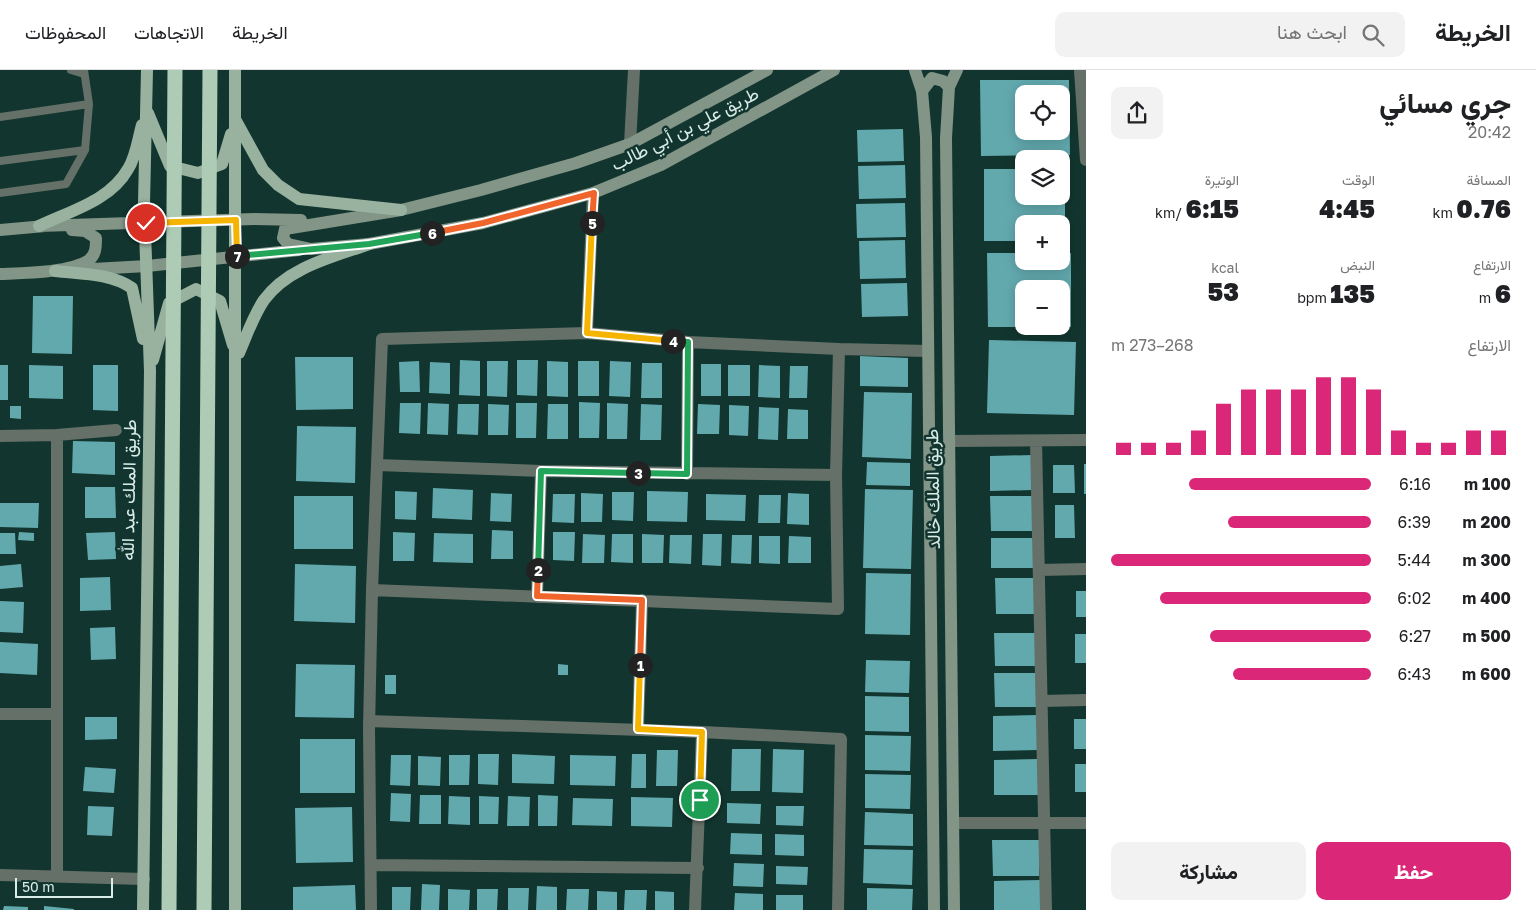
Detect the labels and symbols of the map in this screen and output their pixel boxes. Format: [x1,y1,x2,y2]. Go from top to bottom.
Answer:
street label: طريق علي بن أبي طالب [607,81,764,179]
pin [125,202,167,244]
pin: 5 [580,210,604,236]
pin: 6 [420,220,444,246]
pin: 7 [224,244,250,268]
pin: 4 [660,328,686,354]
street label: طريق الملك عبد الله [116,419,141,561]
street label: طريق الملك خالد [920,429,945,549]
pin: 3 [626,460,650,486]
pin: 2 [526,558,550,582]
pin: 1 [628,652,652,678]
pin [679,779,721,821]
scale bar [15,875,112,898]

